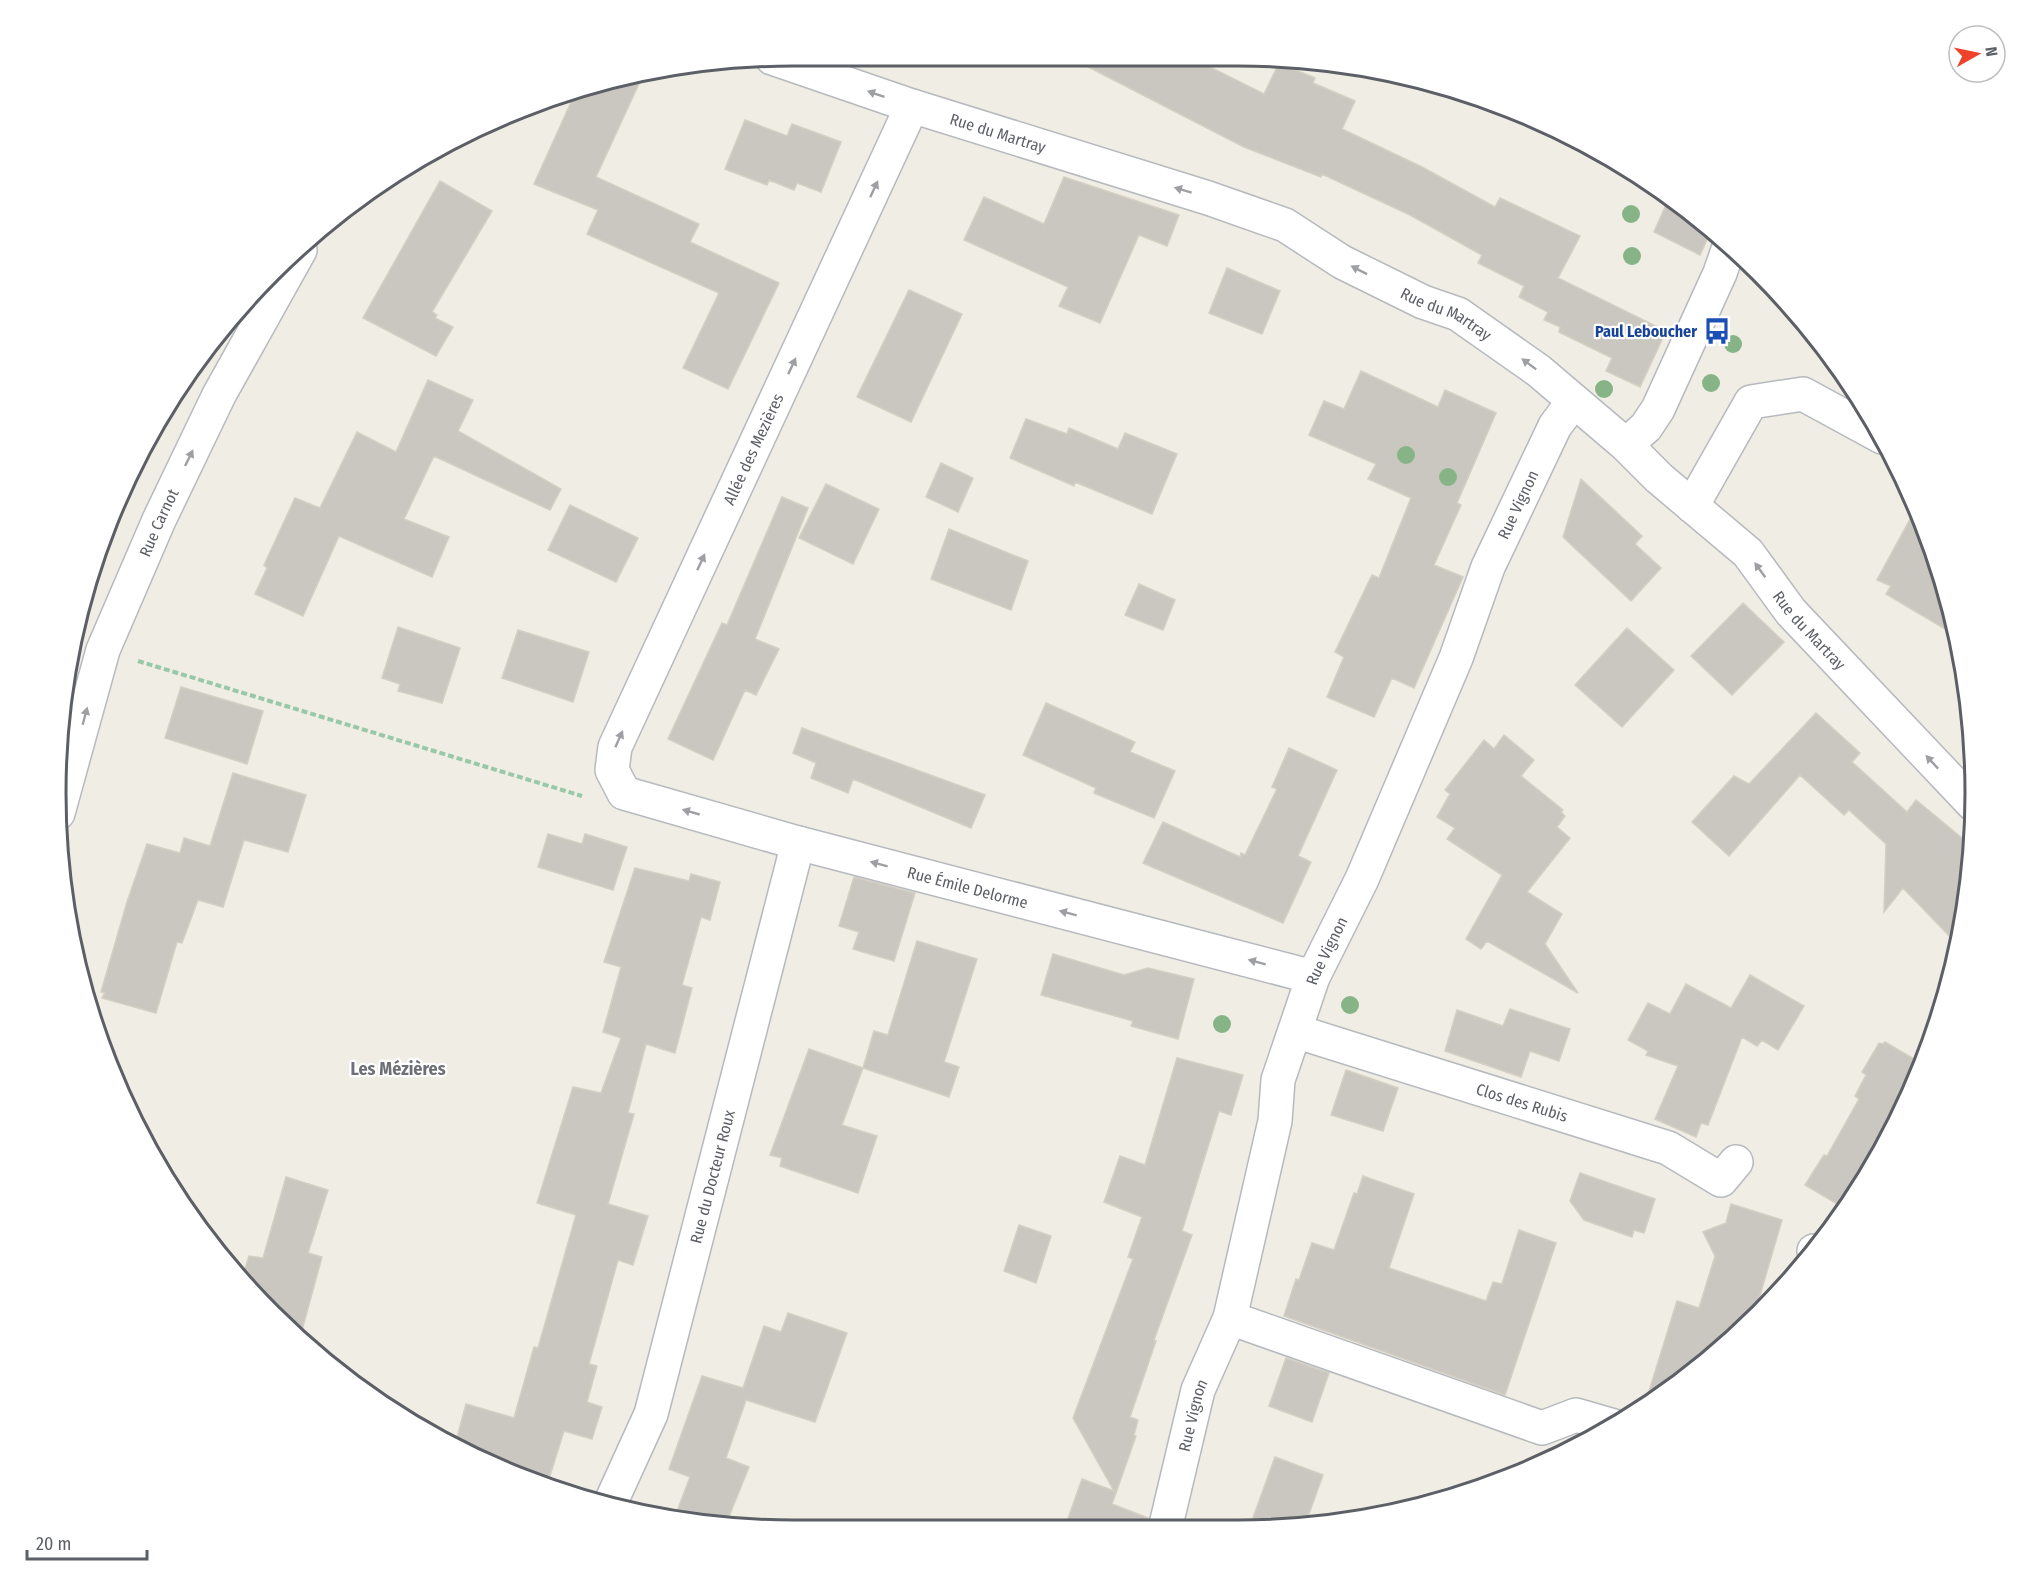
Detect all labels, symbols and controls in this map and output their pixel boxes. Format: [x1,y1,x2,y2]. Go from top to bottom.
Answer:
north arrow [1947,24,2007,84]
text: N [1981,46,2001,58]
one-way arrow [867,89,885,98]
street label: Rue du Martray [948,109,1049,157]
one-way arrow [869,180,878,197]
one-way arrow [1174,185,1192,194]
one-way arrow [1350,265,1367,275]
street label: Rue du Martray [1397,283,1496,345]
bus stop icon: Paul Leboucher [1702,316,1732,346]
place label: Paul Leboucher [1595,322,1697,341]
one-way arrow [787,357,796,374]
one-way arrow [1521,358,1536,370]
street label: Allée des Mezières [719,390,788,508]
one-way arrow [184,450,193,467]
street label: Rue Vignon [1494,467,1543,542]
street label: Rue Carnot [135,485,183,560]
one-way arrow [696,553,705,570]
one-way arrow [1755,563,1767,578]
street label: Rue du Martray [1769,587,1850,674]
one-way arrow [80,707,90,726]
one-way arrow [614,729,624,747]
one-way arrow [1926,755,1940,769]
one-way arrow [682,807,700,817]
one-way arrow [870,859,888,868]
street label: Rue Émile Delorme [905,863,1030,912]
one-way arrow [1059,908,1077,917]
street label: Rue Vignon [1302,914,1352,987]
one-way arrow [1248,957,1266,966]
district label: Les Mézières [350,1058,446,1080]
street label: Clos des Rubis [1474,1079,1570,1126]
street label: Rue du Docteur Roux [686,1108,739,1245]
street label: Rue Vignon [1175,1376,1212,1453]
scale bar [27,1523,147,1561]
text: 20 m [36,1533,71,1555]

